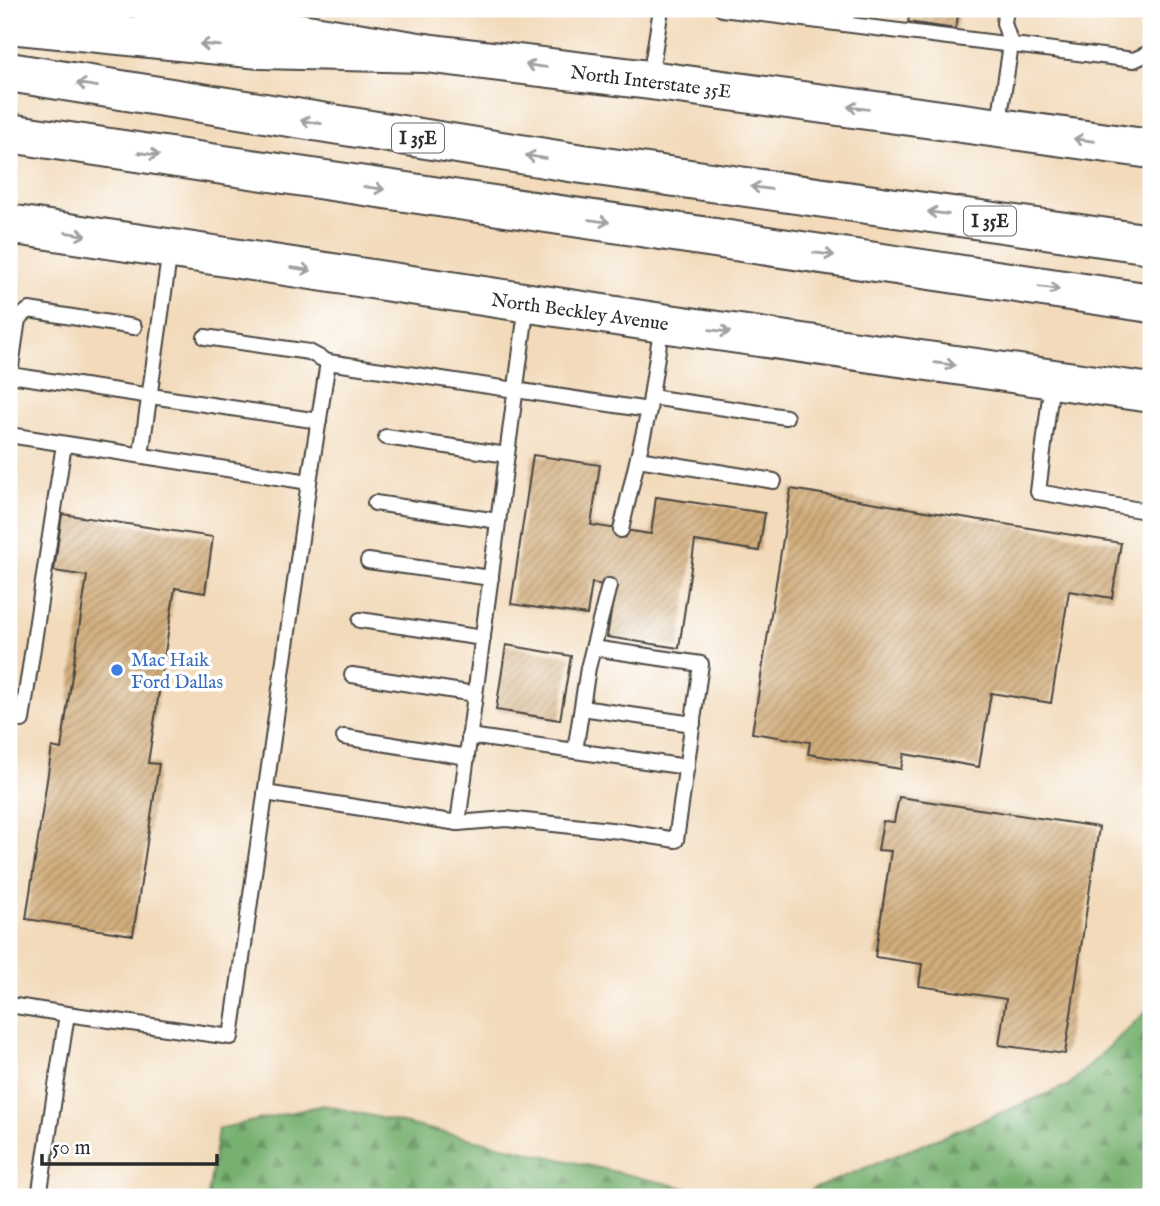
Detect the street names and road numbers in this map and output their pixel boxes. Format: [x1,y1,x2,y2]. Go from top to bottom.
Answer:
street label: North Interstate 35E [569,61,733,105]
road number: I 35E [392,124,444,153]
road number: I 35E [964,206,1016,236]
street label: North Beckley Avenue [489,289,670,337]

